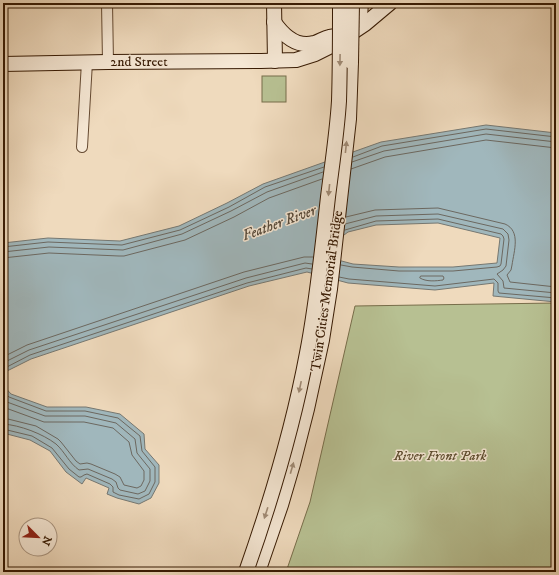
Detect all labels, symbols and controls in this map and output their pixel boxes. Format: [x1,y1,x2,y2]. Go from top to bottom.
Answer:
street label: 2nd Street [110,53,168,71]
one-way arrow [337,54,343,67]
one-way arrow [342,141,349,153]
one-way arrow [326,184,332,196]
water label: Feather River [239,200,320,245]
street label: Twin Cities Memorial Bridge [307,209,347,373]
one-way arrow [296,381,302,394]
park label: River Front Park [393,447,486,465]
one-way arrow [289,462,295,474]
one-way arrow [263,507,269,519]
north arrow [18,517,58,557]
text: N [38,534,54,548]

